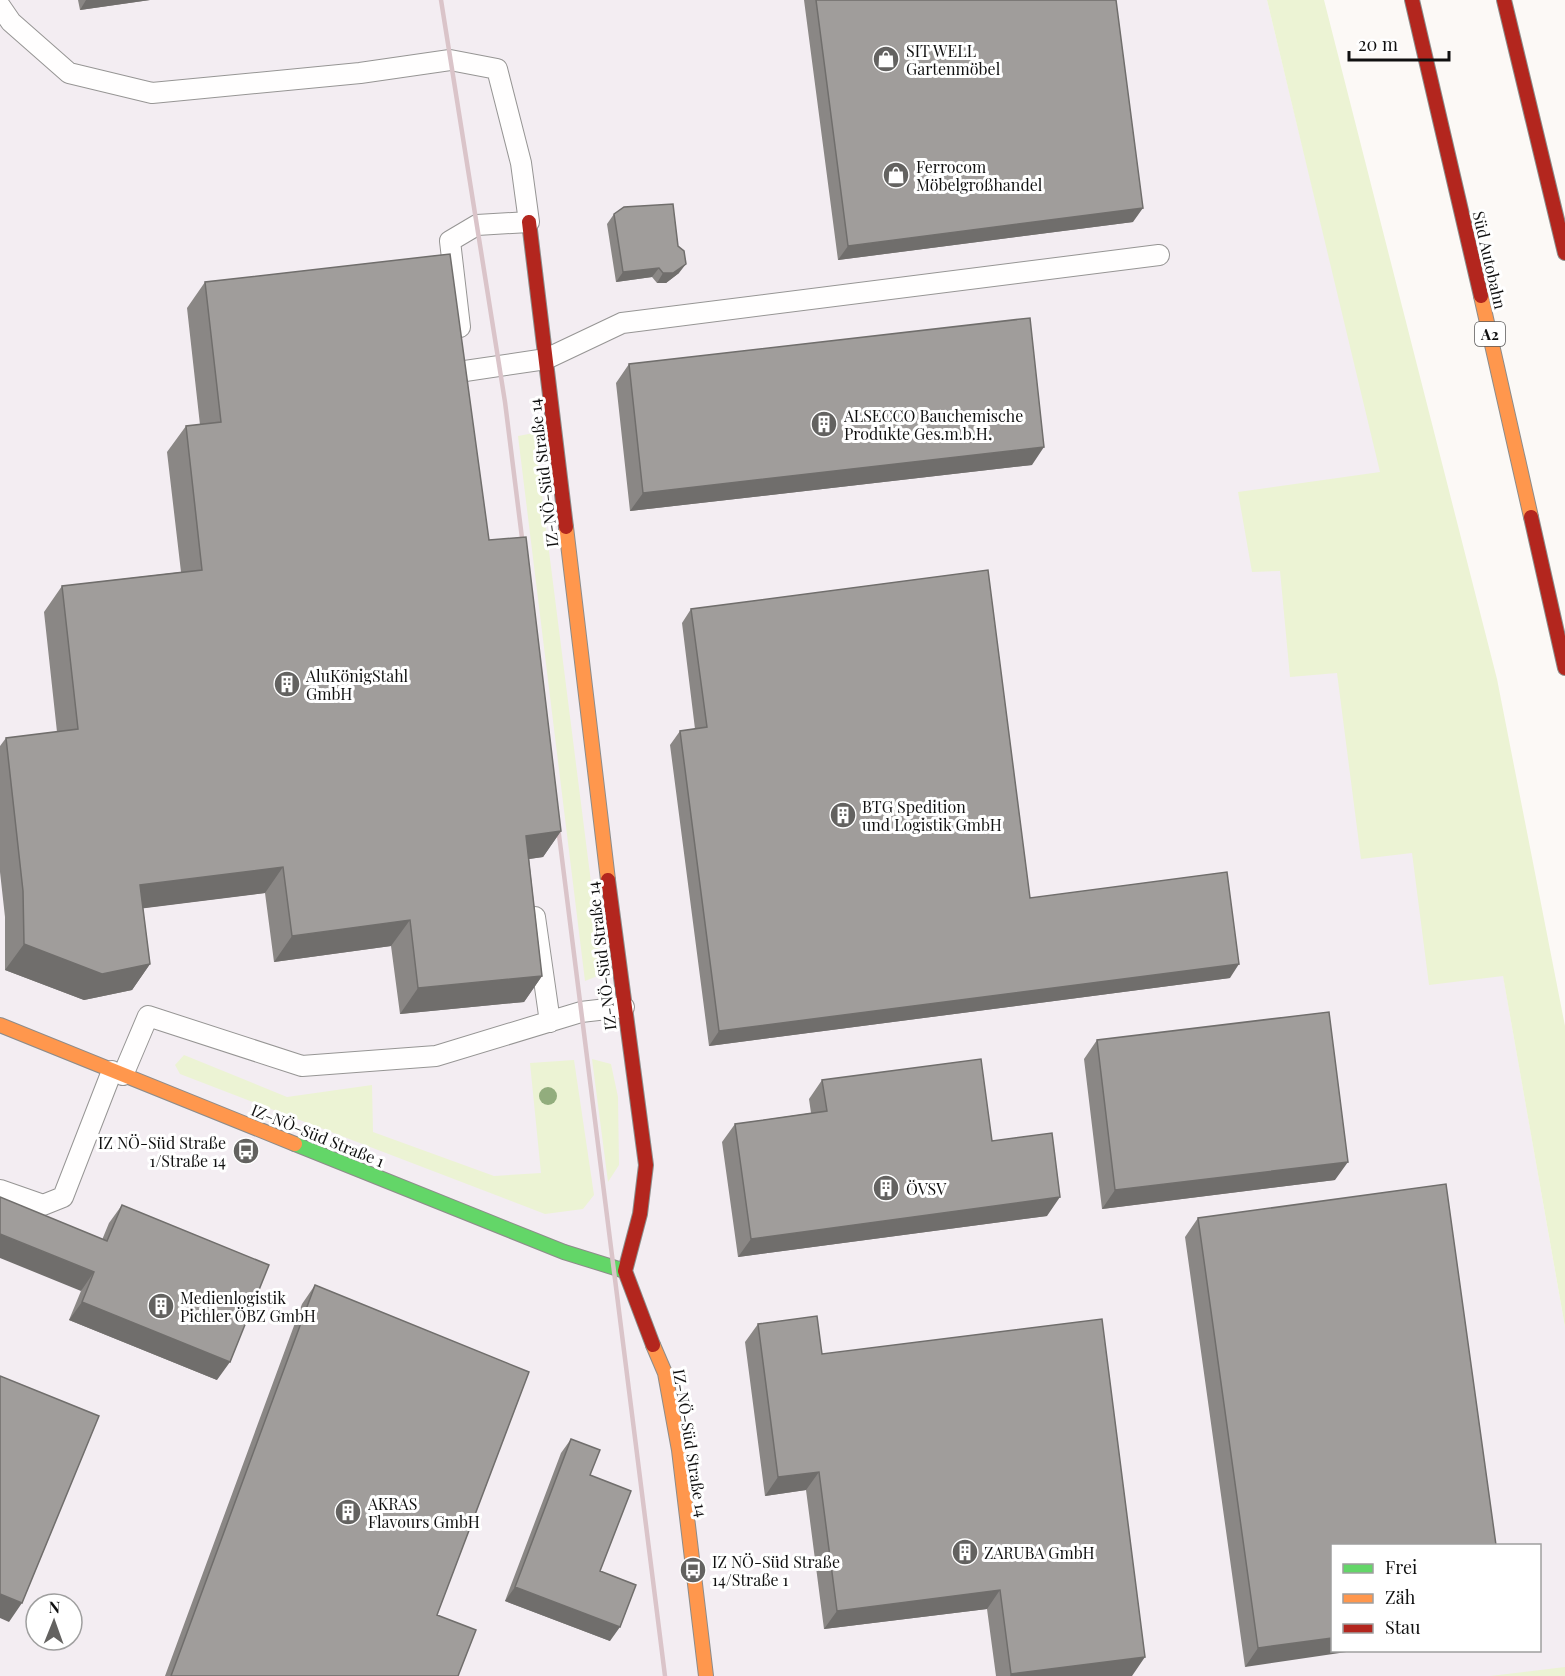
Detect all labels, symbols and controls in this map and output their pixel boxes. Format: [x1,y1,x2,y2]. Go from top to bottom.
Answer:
scale bar [1349,24,1450,62]
text: 20 m [1358,32,1398,56]
place label: SIT WELL Gartenmöbel [906,40,1001,79]
shop icon: SIT WELL Gartenmöbel [871,44,901,74]
place label: Ferrocom Möbelgroßhandel [916,156,1043,195]
shop icon: Ferrocom Möbelgroßhandel [881,160,911,190]
street label: Süd Autobahn [1469,209,1512,311]
road number: A2 [1475,322,1505,346]
street label: IZ-NÖ-Süd Straße 14 [523,397,563,549]
place label: ALSECCO Bauchemische Produkte Ges.m.b.H. [843,405,1023,444]
building icon: ALSECCO Bauchemische Produkte Ges.m.b.H. [809,409,839,439]
place label: AluKönigStahl GmbH [305,665,409,704]
building icon: AluKönigStahl GmbH [272,669,302,699]
place label: BTG Spedition und Logistik GmbH [862,796,1002,835]
building icon: BTG Spedition und Logistik GmbH [828,800,858,830]
street label: IZ-NÖ-Süd Straße 14 [581,880,621,1032]
street label: IZ-NÖ-Süd Straße 1 [248,1099,388,1171]
place label: IZ NÖ-Süd Straße 1/Straße 14 [98,1132,226,1171]
bus stop icon: IZ NÖ-Süd Straße 1/Straße 14 [231,1136,261,1166]
building icon: ÖVSV [871,1173,901,1203]
place label: ÖVSV [906,1178,947,1199]
place label: Medienlogistik Pichler ÖBZ GmbH [180,1287,316,1326]
building icon: Medienlogistik Pichler ÖBZ GmbH [146,1291,176,1321]
street label: IZ-NÖ-Süd Straße 14 [669,1367,713,1519]
place label: AKRAS Flavours GmbH [367,1493,480,1532]
building icon: AKRAS Flavours GmbH [333,1497,363,1527]
building icon: ZARUBA GmbH [950,1537,980,1567]
place label: ZARUBA GmbH [984,1542,1095,1563]
legend [1331,1544,1541,1652]
place label: IZ NÖ-Süd Straße 14/Straße 1 [712,1551,840,1590]
bus stop icon: IZ NÖ-Süd Straße 14/Straße 1 [678,1555,708,1585]
text: Frei [1385,1555,1417,1579]
text: Zäh [1385,1585,1416,1609]
north arrow [24,1592,84,1652]
text: N [48,1596,61,1617]
text: Stau [1385,1615,1421,1639]

